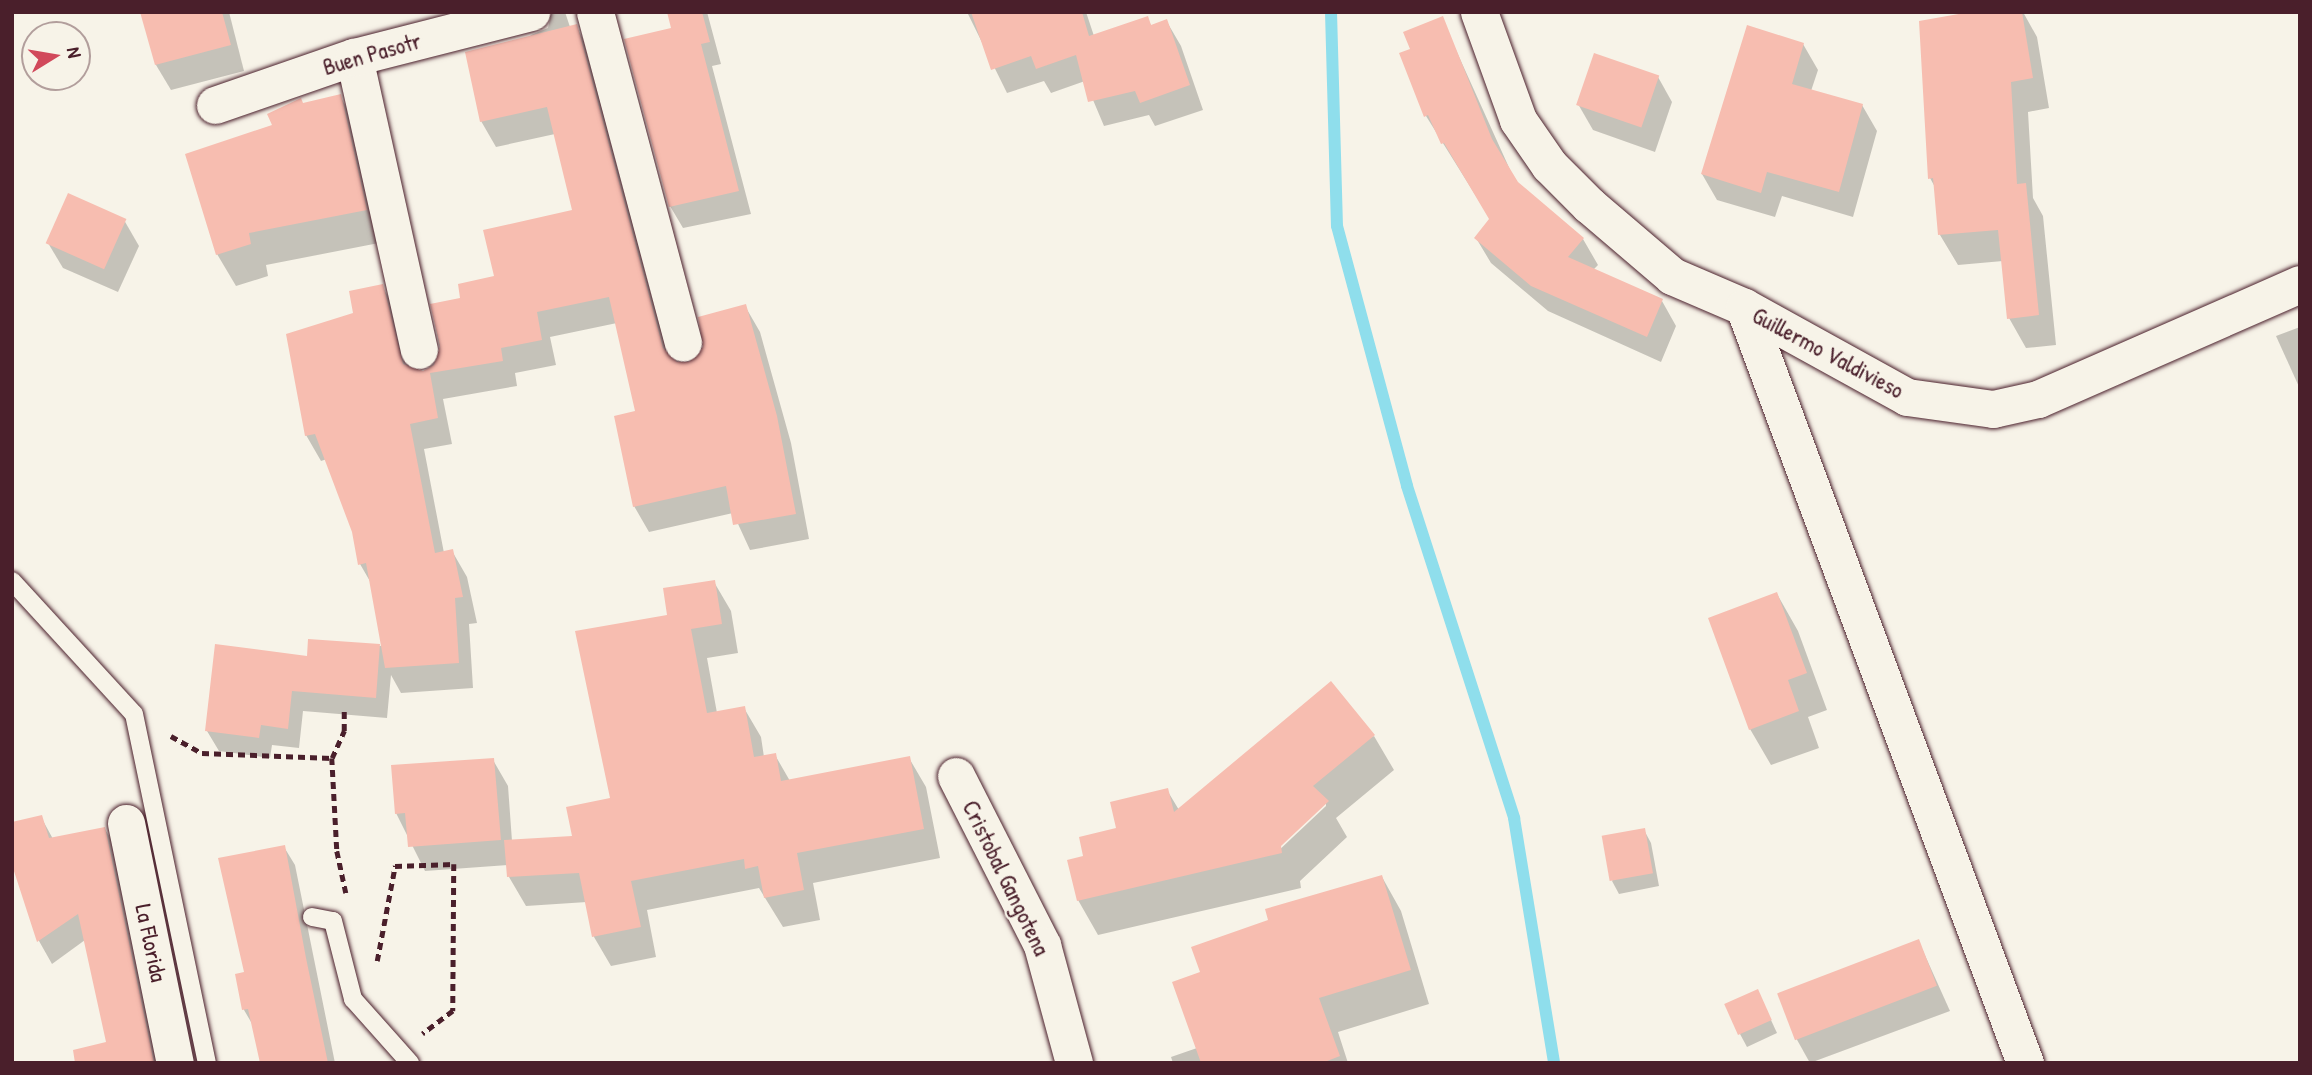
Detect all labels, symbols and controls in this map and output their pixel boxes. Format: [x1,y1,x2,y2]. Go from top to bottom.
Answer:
north arrow [21,21,91,91]
street label: Buen Pasotr [320,27,424,81]
text: N [61,45,88,60]
street label: Guillermo Valdivieso [1748,302,1908,404]
street label: Cristobal Gangotena [957,796,1055,960]
street label: La Florida [129,902,173,984]

